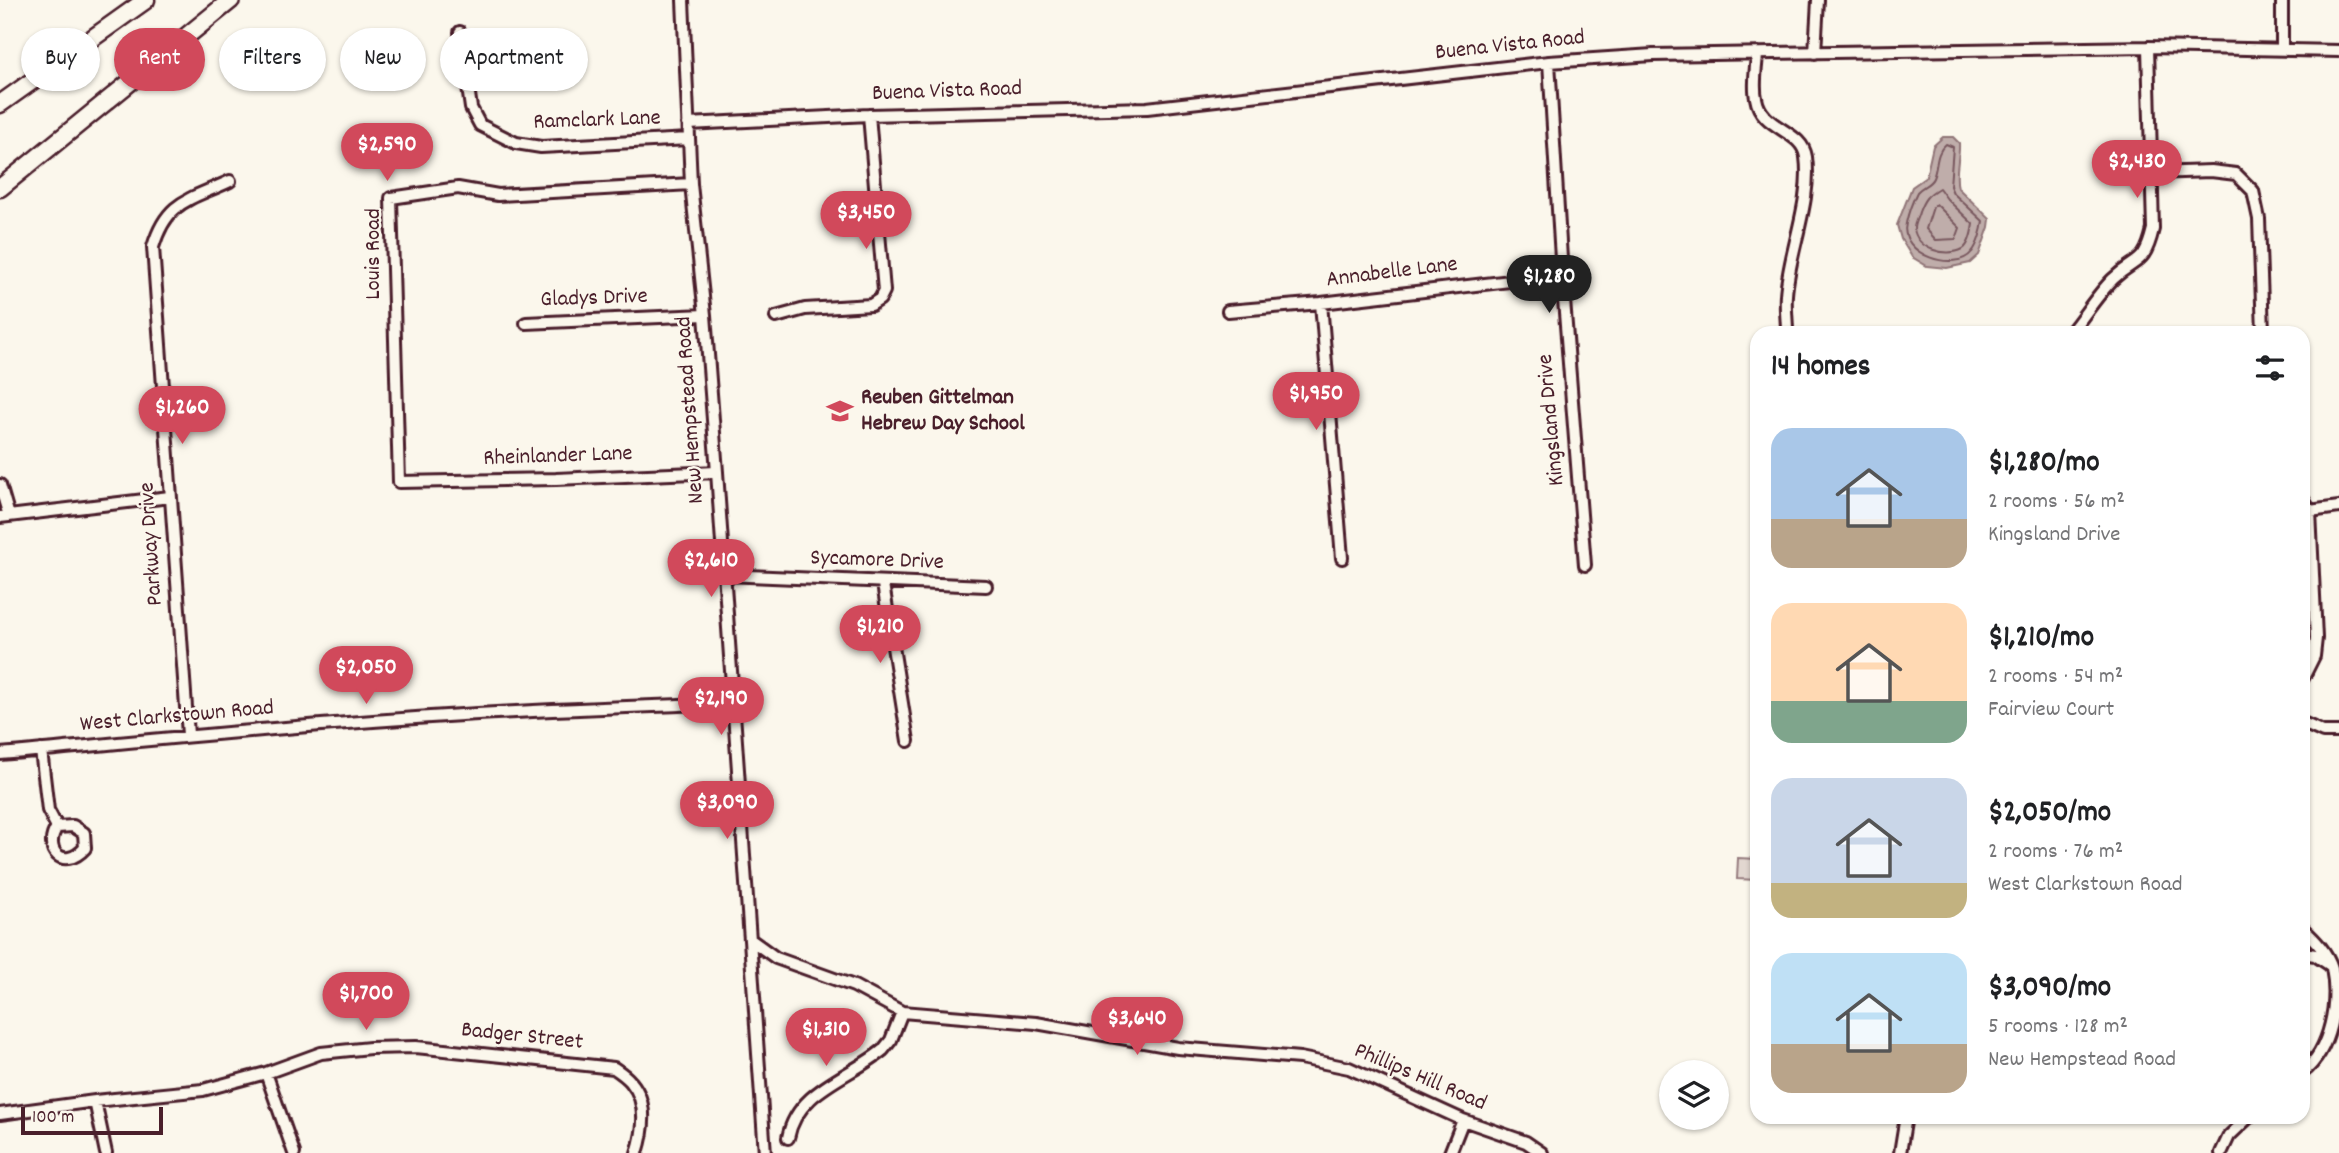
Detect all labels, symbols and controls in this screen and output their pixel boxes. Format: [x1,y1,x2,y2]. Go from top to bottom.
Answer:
street label: Buena Vista Road [1434,22,1586,70]
chip: Buy [21,28,100,91]
chip: Rent [114,28,205,91]
chip: Filters [219,28,326,91]
chip: New [340,28,426,91]
chip: Apartment [440,28,588,91]
street label: Buena Vista Road [871,73,1023,111]
street label: Ramclark Lane [533,102,661,140]
pin: $2,590 [330,124,444,183]
text: $2,590 [357,129,417,162]
pin: $2,430 [2080,140,2194,200]
text: $2,430 [2108,146,2166,179]
pin: $3,450 [809,191,923,251]
text: $3,450 [837,197,895,230]
street label: Louis Road [358,208,391,300]
street label: Annabelle Lane [1325,249,1459,297]
pin: $1,280 [1492,256,1606,315]
text: $1,280 [1523,261,1575,294]
street label: Gladys Drive [540,281,648,317]
street label: New Hempstead Road [668,315,714,505]
text: 14 homes [1771,347,1870,390]
icon: filters [2251,349,2289,387]
street label: Kingsland Drive [1530,353,1574,487]
pin: $1,950 [1259,372,1373,432]
text: $1,950 [1289,378,1343,411]
place label: Reuben Gittelman Hebrew Day School [861,382,1025,441]
pin: $1,260 [125,386,239,446]
text: $1,260 [155,392,209,425]
school or university icon: Reuben Gittelman Hebrew Day School [825,396,855,426]
street label: Rheinlander Lane [483,438,633,476]
text: $1,280/mo [1988,443,2099,486]
icon: home [1827,456,1911,540]
street label: Parkway Drive [131,481,173,607]
text: 2 rooms · 56 m² [1988,486,2125,519]
text: Kingsland Drive [1988,519,2120,552]
pin: $2,610 [654,540,768,599]
street label: Sycamore Drive [810,542,944,580]
text: $2,610 [684,545,738,578]
pin: $1,210 [823,606,937,665]
text: $1,210 [856,611,904,644]
text: $1,210/mo [1988,618,2094,661]
icon: home [1827,631,1911,715]
pin: $2,050 [309,646,423,706]
text: $2,050 [335,652,397,685]
text: 2 rooms · 54 m² [1988,661,2123,694]
pin: $2,190 [664,678,778,737]
text: $2,190 [694,683,748,716]
street label: West Clarkstown Road [79,692,275,742]
text: Fairview Court [1988,694,2114,727]
pin: $3,090 [670,782,784,841]
text: $3,090 [696,787,758,820]
text: $2,050/mo [1988,793,2111,836]
icon: home [1827,806,1911,890]
text: 2 rooms · 76 m² [1988,836,2123,869]
text: West Clarkstown Road [1988,869,2182,902]
text: $3,090/mo [1988,968,2111,1011]
pin: $1,700 [309,972,423,1032]
text: $1,700 [339,978,393,1011]
icon: home [1827,981,1911,1065]
pin: $3,640 [1080,998,1194,1057]
text: $3,640 [1107,1003,1167,1036]
pin: $1,310 [769,1009,883,1068]
text: 5 rooms · 128 m² [1988,1011,2128,1044]
street label: Badger Street [459,1014,585,1060]
text: $1,310 [802,1014,850,1047]
street label: Phillips Hill Road [1349,1035,1491,1121]
text: New Hempstead Road [1988,1044,2176,1077]
map controls [1659,1060,1729,1130]
button: layers [1659,1060,1729,1130]
scale bar [21,1104,163,1136]
text: 100 m [32,1105,74,1132]

